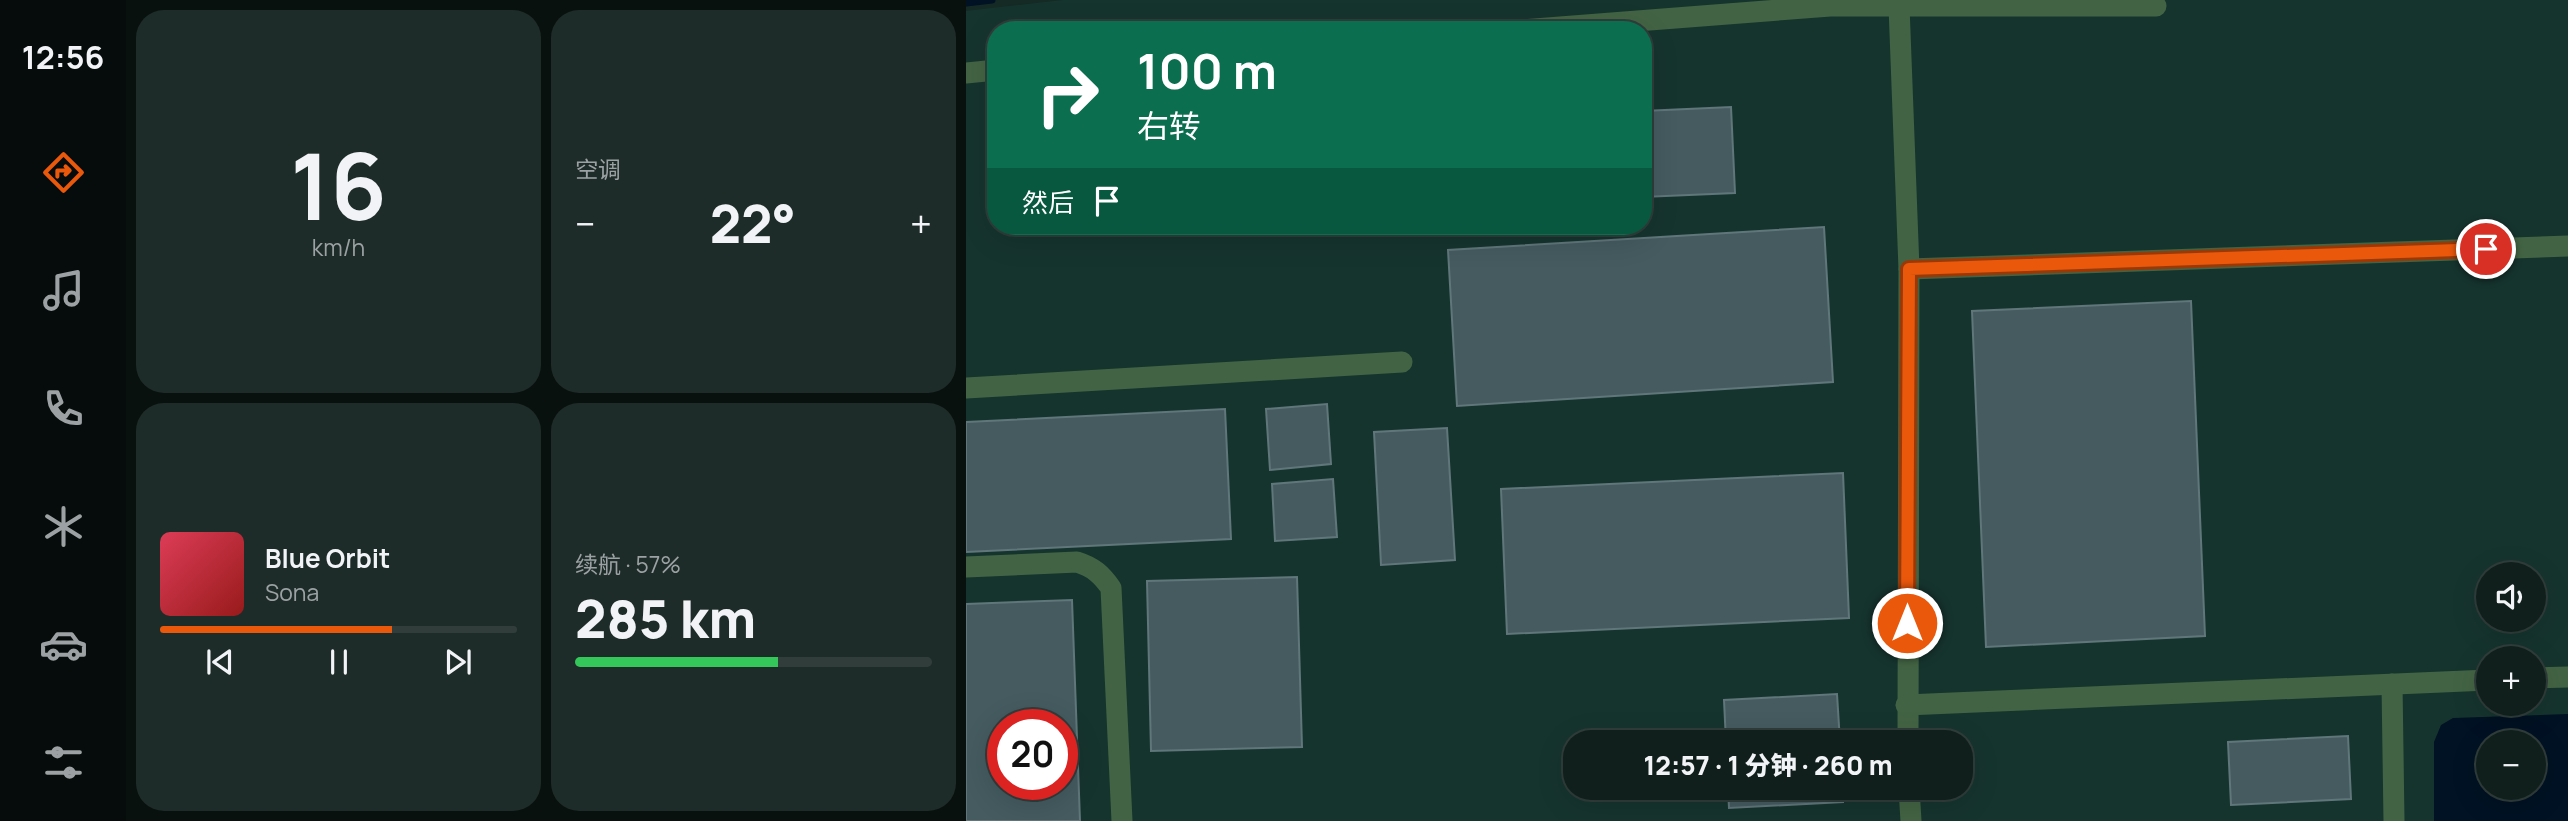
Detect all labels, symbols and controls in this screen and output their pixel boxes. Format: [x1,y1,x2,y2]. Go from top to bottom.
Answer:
text: 12:56 [22,35,104,79]
text: 100 m [1137,37,1277,104]
icon: right [1022,49,1113,140]
text: 右转 [1137,104,1201,148]
text: 16 [290,123,387,247]
icon: directions [39,148,88,197]
text: 空调 [575,153,621,185]
icon: arrive [1088,182,1126,220]
text: 然后 [1022,184,1074,220]
text: 22° [710,188,796,259]
text: − [575,197,596,249]
text: + [910,197,932,249]
pin [2456,219,2516,279]
icon: arrive [2467,230,2505,268]
text: km/h [312,231,365,263]
icon: music [39,266,88,315]
icon: phone [39,384,88,433]
icon: climate [39,502,88,551]
text: Blue Orbit [265,540,390,576]
text: 续航 · 57% [575,548,681,580]
map controls [2476,562,2546,800]
button: sound [2476,562,2546,632]
text: Sona [265,576,319,608]
text: 285 km [575,583,756,654]
position arrow [1870,586,1944,660]
icon: car [39,620,88,669]
icon: previous [201,643,239,681]
icon: pause [320,643,358,681]
icon: next [439,643,477,681]
button: + [2476,646,2546,716]
speed limit sign: 20 [987,709,1078,800]
button: − [2476,730,2546,800]
icon: filters [39,738,88,787]
text: 12:57 · 1 分钟 · 260 m [1643,747,1893,783]

